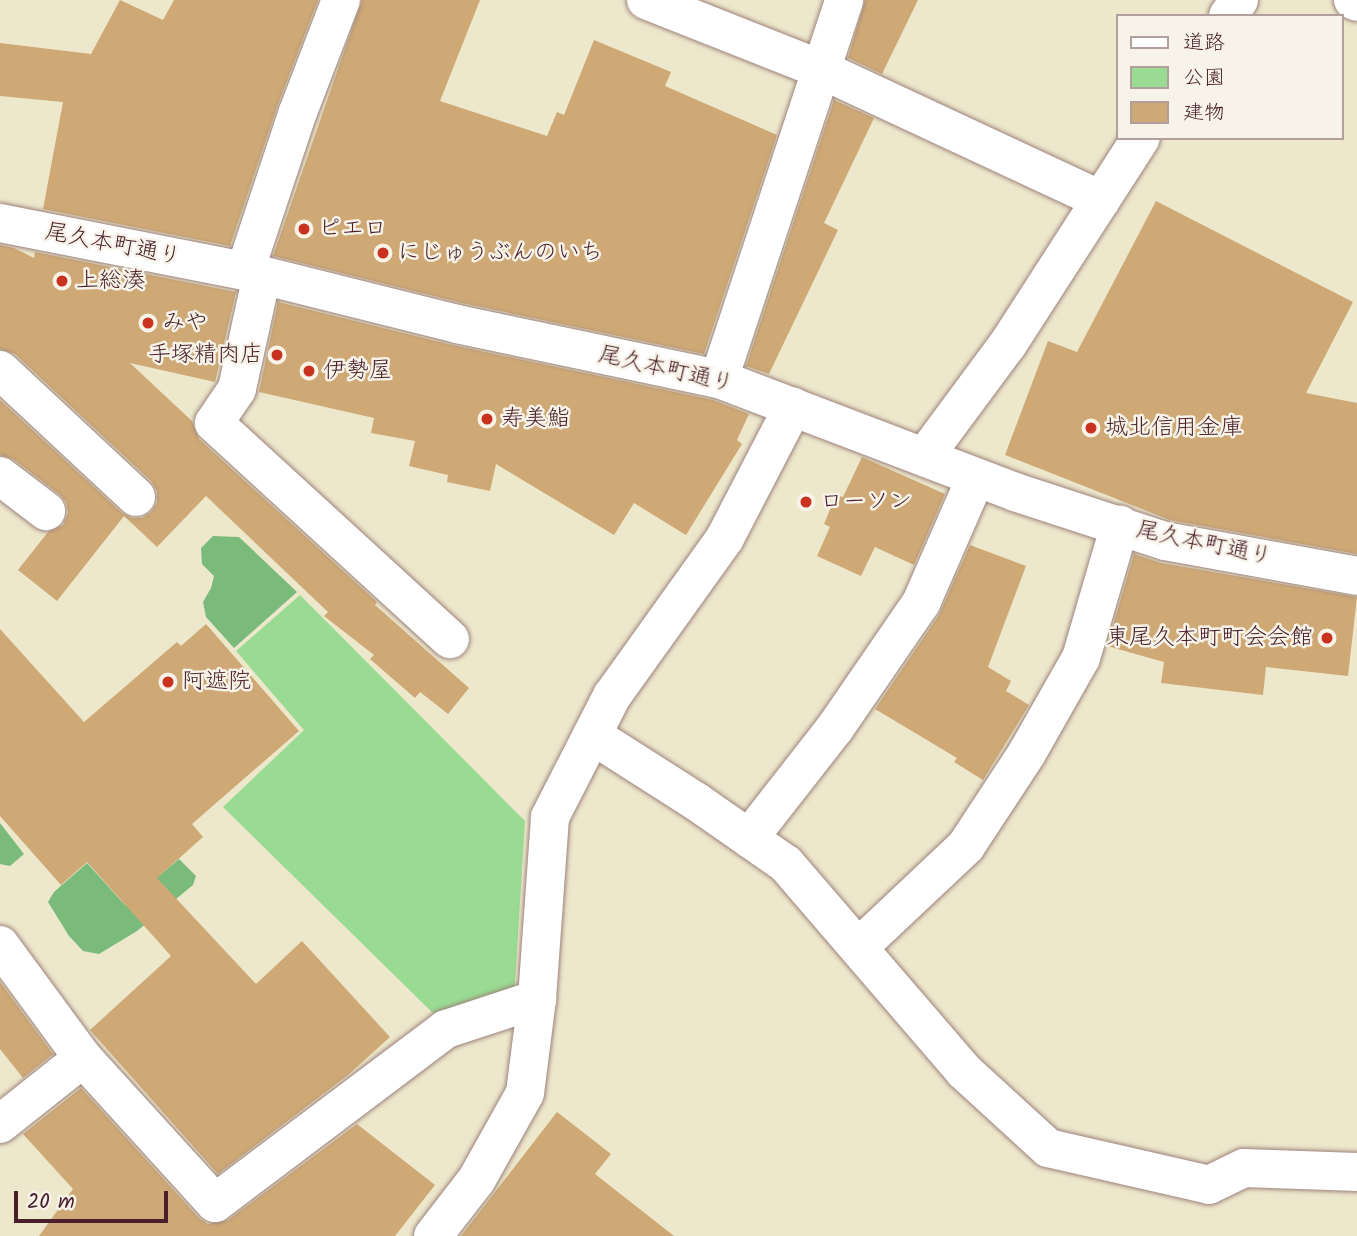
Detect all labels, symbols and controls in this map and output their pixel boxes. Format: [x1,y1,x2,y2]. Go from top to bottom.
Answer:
legend [1116,14,1343,140]
text: 道路 [1183,27,1225,60]
text: 公園 [1183,62,1225,95]
text: 建物 [1183,97,1225,130]
place label: ピエロ [318,215,387,243]
street label: 尾久本町通り [43,218,183,272]
marker: ピエロ [296,221,312,237]
place label: にじゅうぶんのいち [397,239,604,267]
marker: にじゅうぶんのいち [375,245,391,261]
place label: 上総湊 [76,267,145,295]
marker: 上総湊 [54,273,70,289]
place label: みや [162,309,208,337]
marker: みや [140,315,156,331]
place label: 手塚精肉店 [148,341,263,369]
street label: 尾久本町通り [596,341,736,399]
marker: 手塚精肉店 [269,347,285,363]
place label: 伊勢屋 [323,357,392,385]
marker: 伊勢屋 [301,363,317,379]
place label: 寿美鮨 [501,405,570,433]
marker: 寿美鮨 [479,411,495,427]
place label: 城北信用金庫 [1105,414,1243,442]
marker: 城北信用金庫 [1083,420,1099,436]
place label: ローソン [820,488,912,516]
marker: ローソン [798,494,814,510]
street label: 尾久本町通り [1134,516,1274,572]
place label: 東尾久本町町会会館 [1106,624,1313,652]
marker: 東尾久本町町会会館 [1319,630,1335,646]
place label: 阿遮院 [182,668,251,696]
marker: 阿遮院 [160,674,176,690]
scale bar [18,1176,172,1220]
text: 20 m [27,1186,75,1219]

